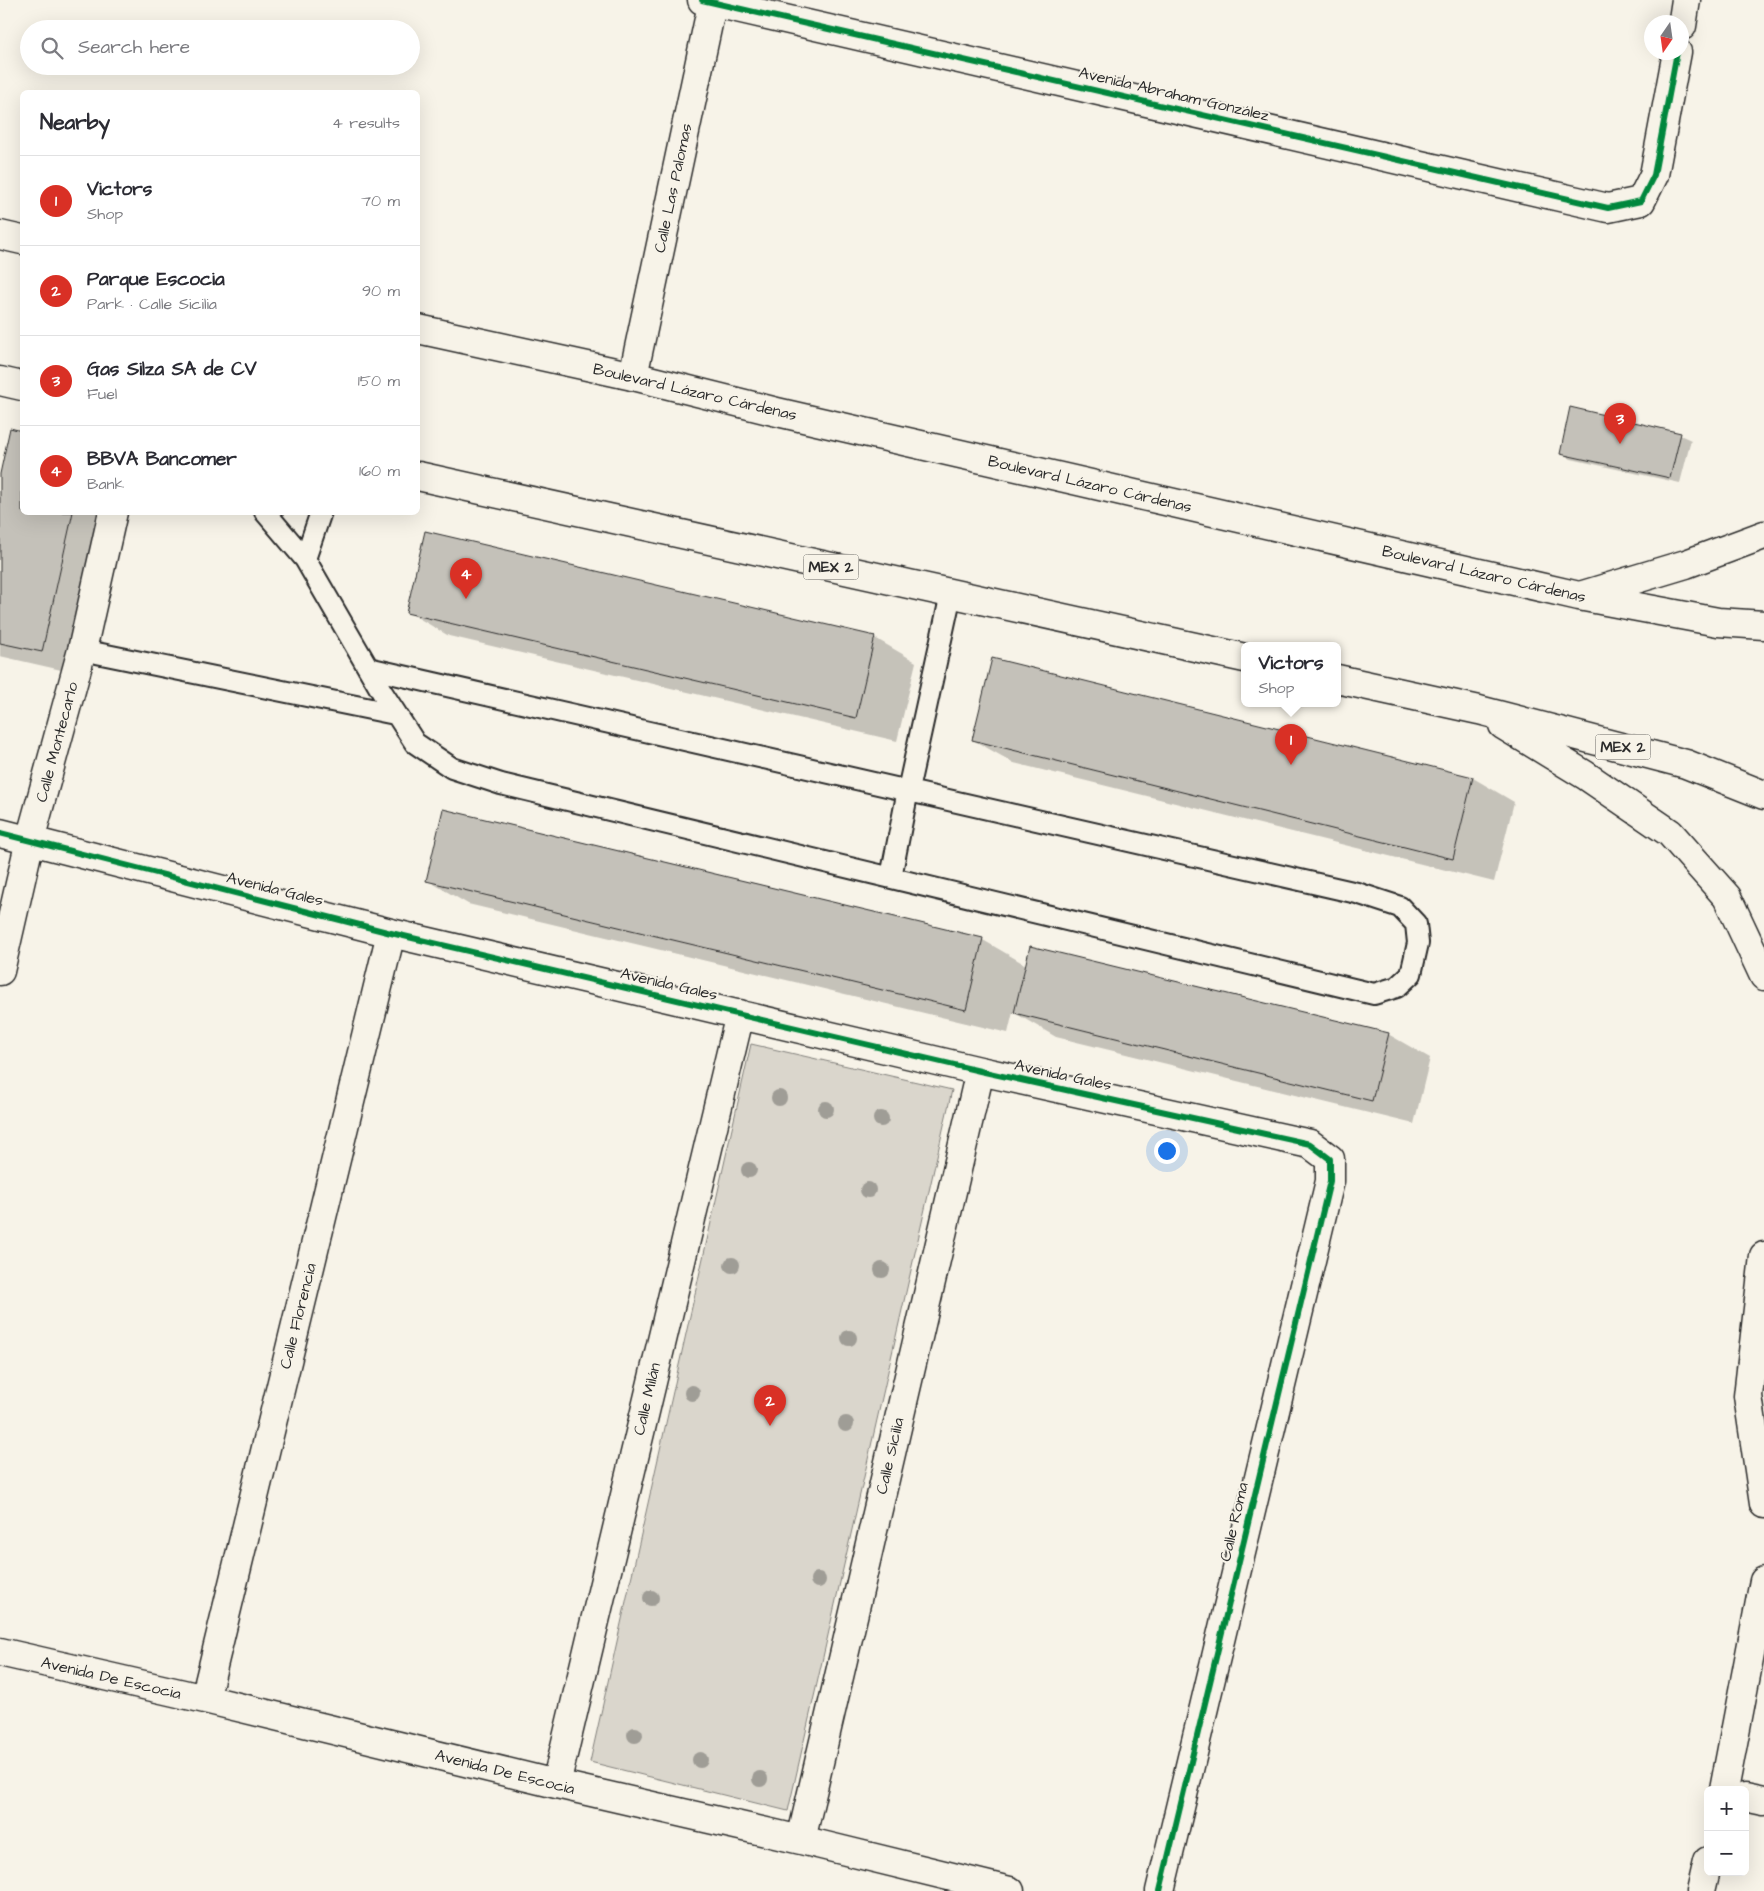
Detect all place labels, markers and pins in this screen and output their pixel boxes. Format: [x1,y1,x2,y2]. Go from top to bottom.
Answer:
pin: 3 [1604,403,1636,444]
pin: 4 [450,558,482,599]
pin: 1 [1275,724,1307,765]
pin: 2 [754,1385,786,1426]

